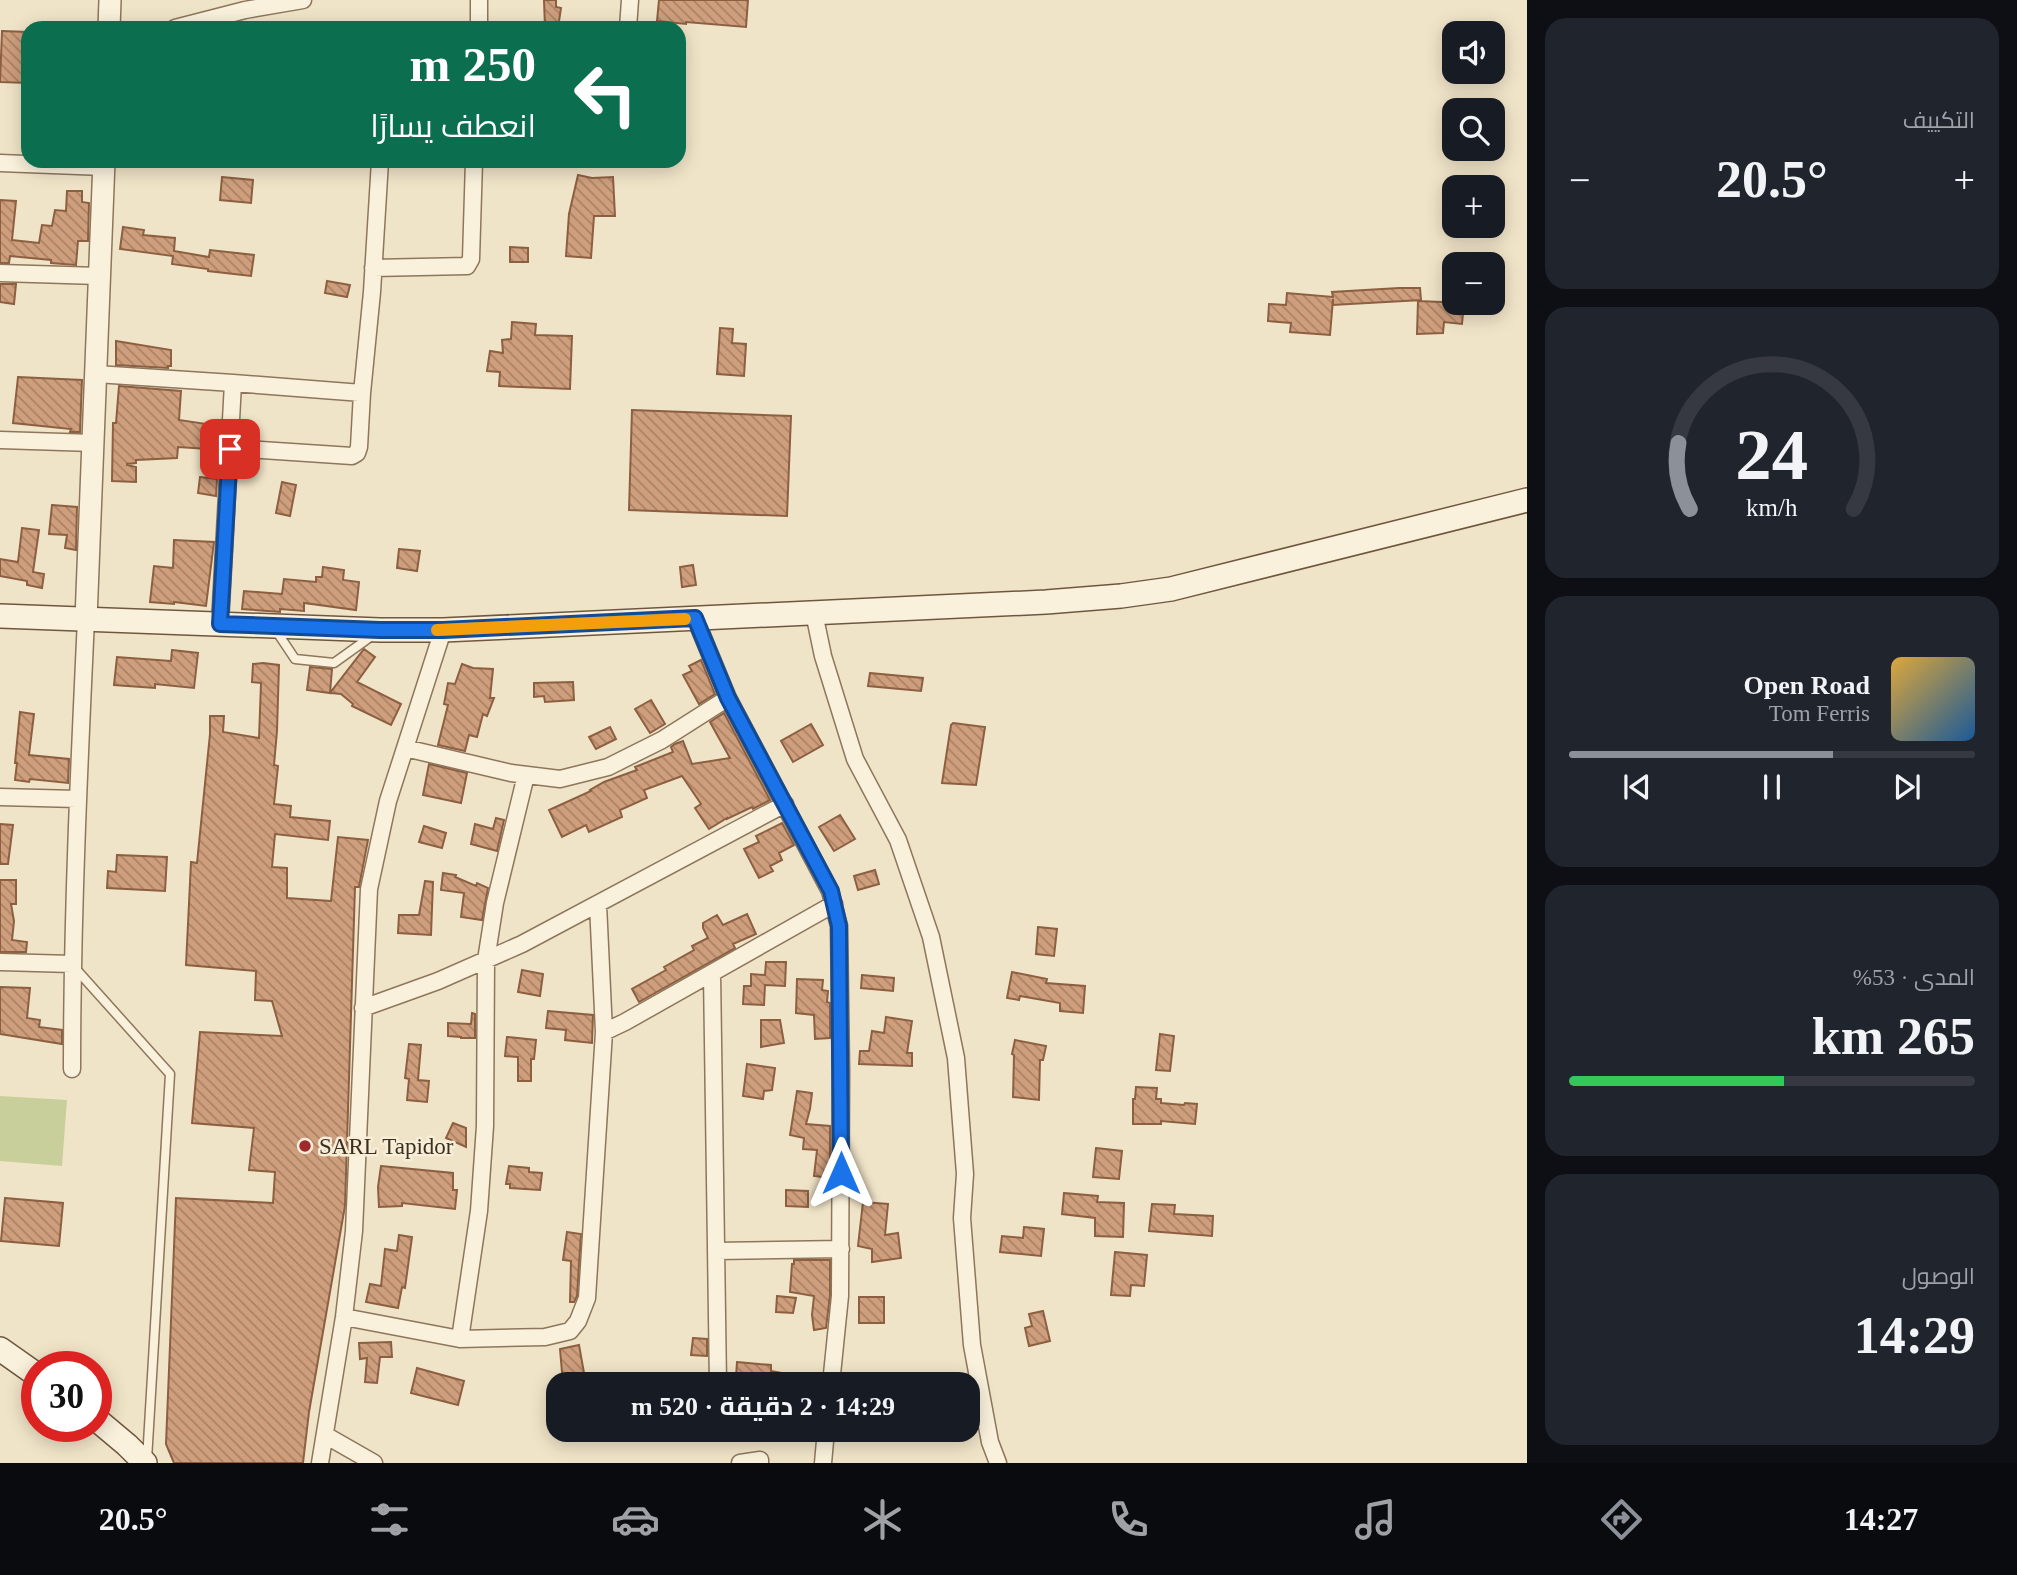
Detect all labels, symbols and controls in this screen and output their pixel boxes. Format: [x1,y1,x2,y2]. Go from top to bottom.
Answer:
map controls [1442,21,1505,315]
button: sound [1442,21,1505,84]
text: 250 m [409,37,536,92]
icon: left [560,49,651,140]
button: search [1442,98,1505,161]
text: انعطف يسارًا [370,108,536,144]
text: التكييف [1903,108,1975,133]
text: 20.5° [1716,151,1828,208]
text: − [1569,159,1590,201]
text: + [1954,159,1975,201]
button: + [1442,175,1505,238]
button: − [1442,252,1505,315]
text: 24 [1736,414,1808,495]
pin [200,419,260,479]
icon: arrive [211,430,249,468]
text: km/h [1746,493,1798,520]
text: Open Road [1744,671,1870,700]
text: Tom Ferris [1769,701,1870,726]
icon: previous [1618,768,1656,806]
icon: pause [1753,768,1791,806]
icon: next [1888,768,1926,806]
text: المدى · 53% [1853,965,1975,990]
text: 265 km [1812,1008,1975,1065]
place label: SARL Tapidor [319,1134,454,1159]
position arrow [804,1136,878,1210]
marker: SARL Tapidor [297,1138,313,1154]
text: الوصول [1902,1264,1975,1289]
text: 14:29 [1854,1307,1975,1364]
speed limit sign: 30 [21,1351,112,1442]
text: 14:29 · 2 دقيقة · 520 m [631,1392,895,1421]
icon: filters [365,1495,414,1544]
icon: car [611,1495,660,1544]
icon: climate [858,1495,907,1544]
icon: phone [1104,1495,1153,1544]
icon: music [1351,1495,1400,1544]
icon: directions [1597,1495,1646,1544]
text: 20.5° [99,1501,168,1537]
text: 14:27 [1844,1501,1918,1537]

